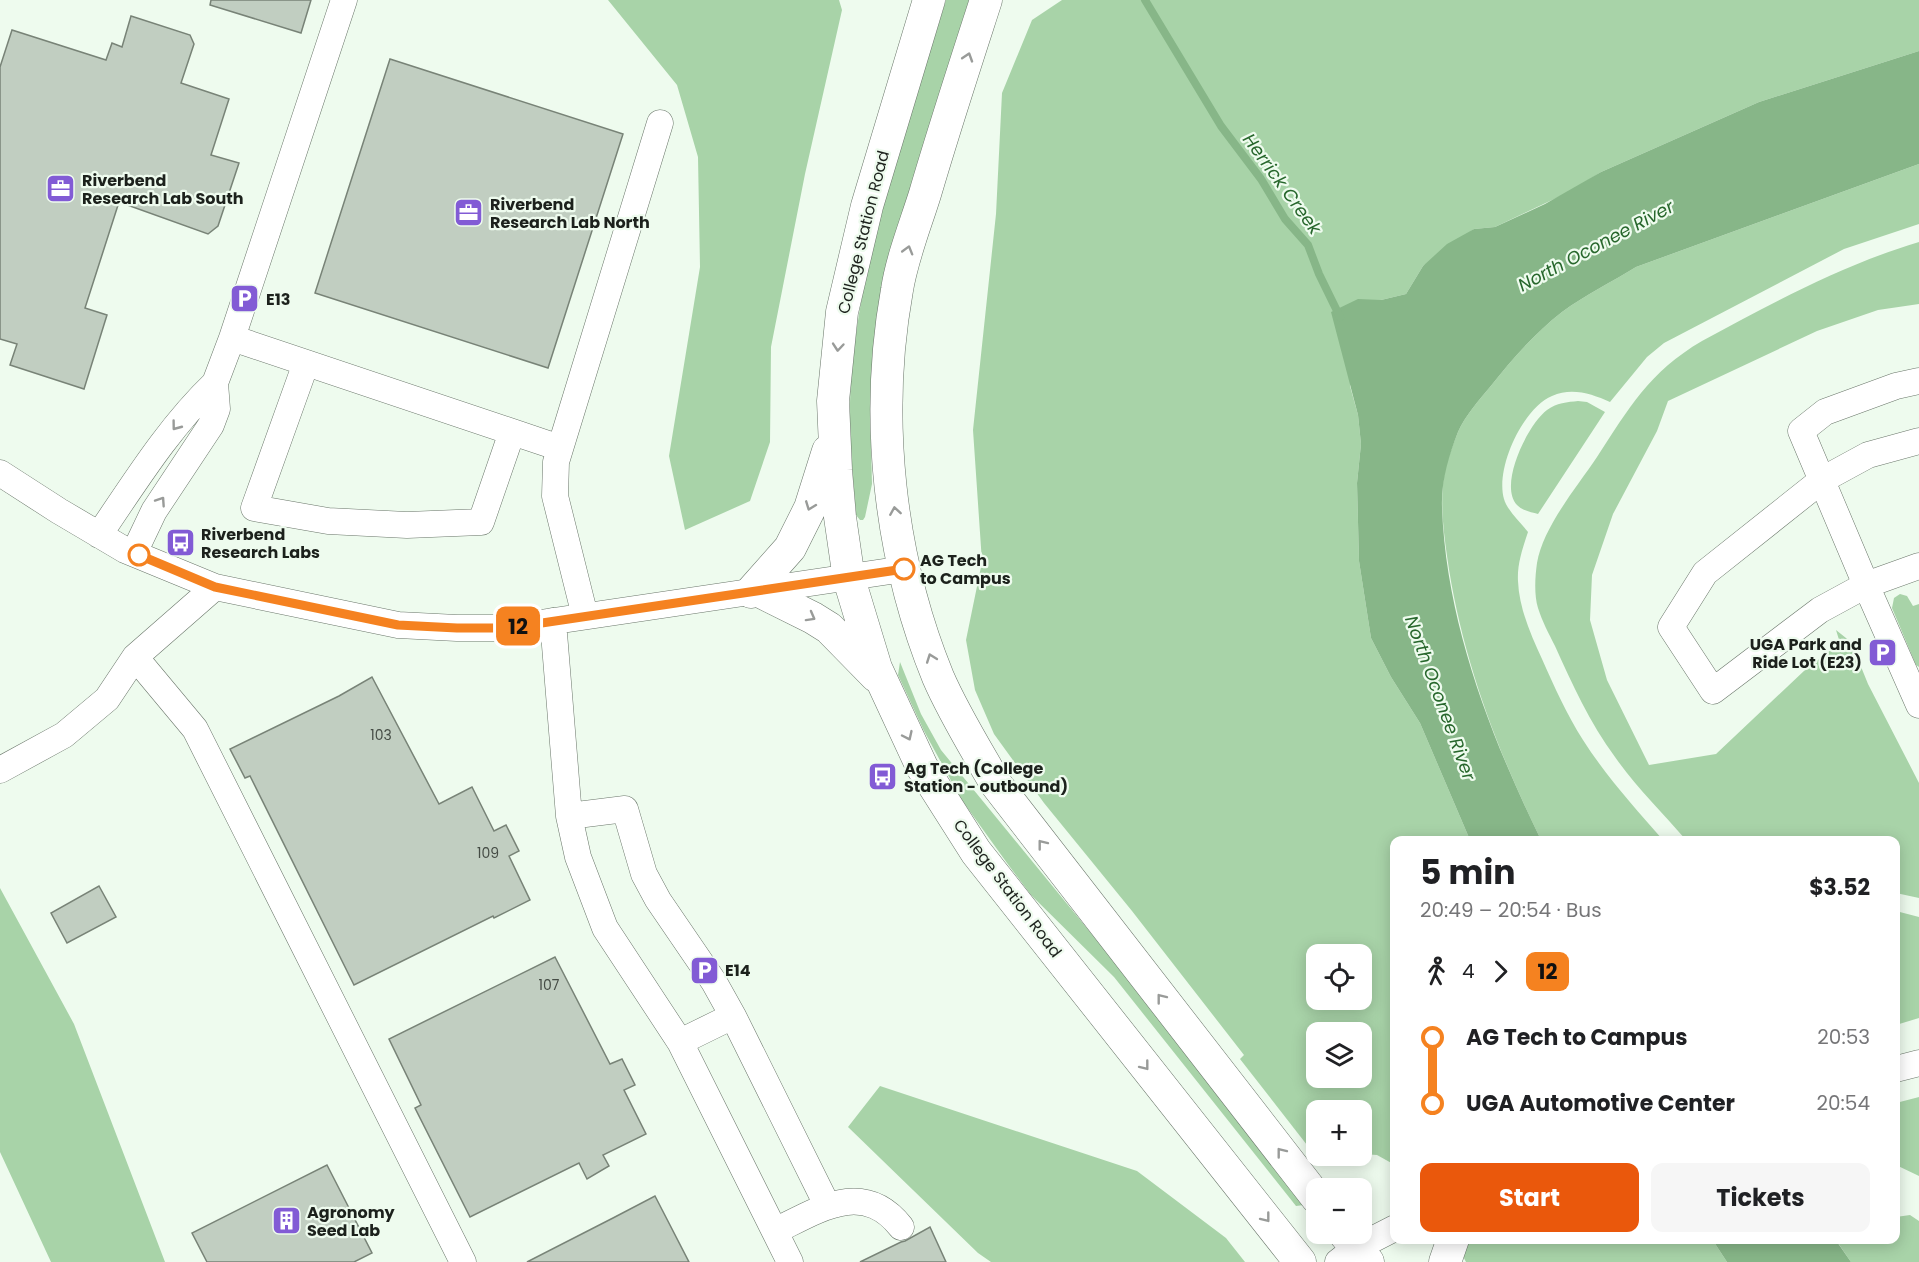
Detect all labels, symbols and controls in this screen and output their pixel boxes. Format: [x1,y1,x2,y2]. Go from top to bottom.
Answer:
one-way arrow [960,52,973,63]
water label: Herrick Creek [1237,128,1328,240]
street label: College Station Road [832,148,895,316]
place label: Riverbend Research Lab South [82,169,244,210]
office icon: Riverbend Research Lab South [45,173,77,205]
place label: Riverbend Research Lab North [490,193,650,234]
water label: North Oconee River [1513,193,1679,297]
office icon: Riverbend Research Lab North [453,197,485,229]
one-way arrow [901,245,913,256]
parking icon: E13 [229,283,261,315]
place label: E13 [266,288,290,311]
one-way arrow [832,343,845,352]
one-way arrow [172,419,183,430]
one-way arrow [153,497,164,508]
one-way arrow [805,500,817,511]
one-way arrow [890,507,902,516]
place label: Riverbend Research Labs [201,523,320,564]
bus stop icon: Riverbend Research Labs [164,527,196,559]
unlabelled marker [128,544,150,566]
place label: AG Tech to Campus [920,549,1011,590]
marker: AG Tech to Campus [893,558,915,580]
line badge: 12 [491,606,545,646]
one-way arrow [805,610,815,621]
text: 12 [508,612,528,641]
water label: North Oconee River [1399,612,1482,785]
place label: UGA Park and Ride Lot (E23) [1750,633,1862,674]
parking icon: UGA Park and Ride Lot (E23) [1867,637,1899,669]
one-way arrow [926,653,939,664]
house number: 103 [370,725,392,745]
one-way arrow [900,730,912,741]
place label: Ag Tech (College Station - outbound) [904,757,1068,798]
bus stop icon: Ag Tech (College Station - outbound) [867,761,899,793]
street label: College Station Road [948,814,1067,962]
one-way arrow [1038,840,1049,851]
house number: 109 [477,843,499,863]
text: 5 min [1420,849,1515,896]
text: $3.52 [1809,872,1870,903]
text: 20:49 – 20:54 · Bus [1420,896,1602,924]
map controls [1306,944,1372,1244]
button: locate [1306,944,1372,1010]
parking icon: E14 [688,954,720,986]
icon: walk [1420,955,1453,988]
icon: forward [1484,955,1517,988]
text: 4 [1462,957,1475,985]
text: 12 [1538,957,1557,986]
place label: E14 [725,959,751,982]
house number: 107 [539,975,560,995]
one-way arrow [1158,994,1169,1005]
button: layers [1306,1022,1372,1088]
text: AG Tech to Campus [1466,1022,1688,1053]
text: 20:53 [1817,1023,1870,1051]
one-way arrow [1137,1059,1148,1070]
text: UGA Automotive Center [1466,1088,1735,1119]
text: 20:54 [1817,1089,1870,1117]
button: + [1306,1100,1372,1166]
one-way arrow [1278,1148,1289,1159]
button: Start [1420,1163,1639,1232]
button: Tickets [1651,1163,1870,1232]
button: − [1306,1178,1372,1244]
place label: Agronomy Seed Lab [307,1201,396,1242]
building icon: Agronomy Seed Lab [270,1205,302,1237]
one-way arrow [1258,1212,1269,1223]

